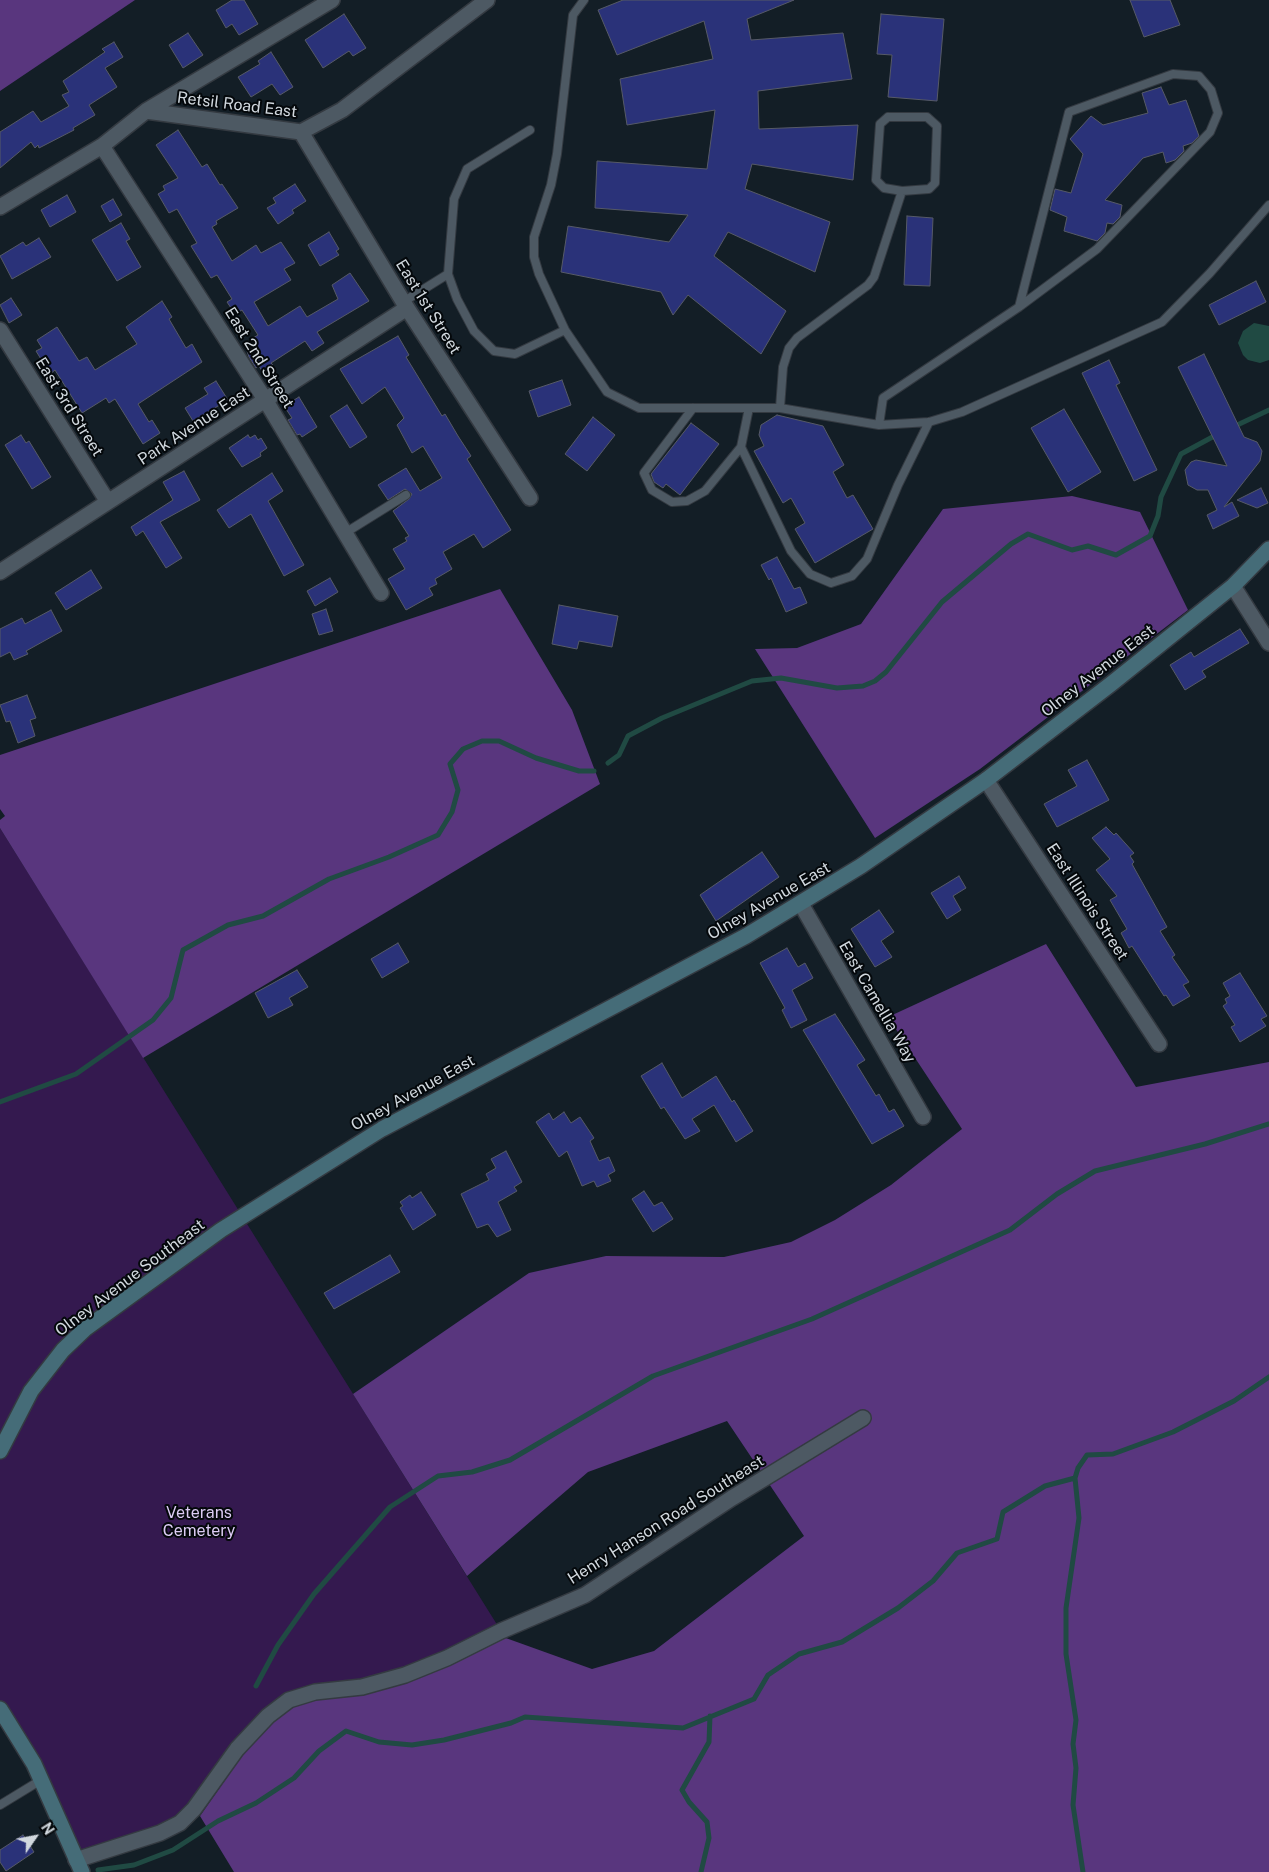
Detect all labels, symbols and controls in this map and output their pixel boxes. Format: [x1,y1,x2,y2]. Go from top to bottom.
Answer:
street label: Retsil Road East [176,88,298,122]
street label: East 1st Street [391,256,465,358]
street label: East 2nd Street [220,304,298,412]
street label: East 3rd Street [31,354,107,460]
street label: Park Avenue East [134,383,254,469]
street label: Olney Avenue East [1037,621,1159,721]
street label: East Illinois Street [1042,840,1132,964]
street label: Olney Avenue East [704,858,834,944]
street label: East Camellia Way [834,938,920,1066]
street label: Olney Avenue East [348,1051,478,1135]
street label: Olney Avenue Southeast [51,1216,209,1340]
street label: Henry Hanson Road Southeast [564,1451,768,1589]
park label: Veterans Cemetery [163,1503,235,1541]
north arrow [10,1812,60,1862]
text: N [38,1820,57,1838]

